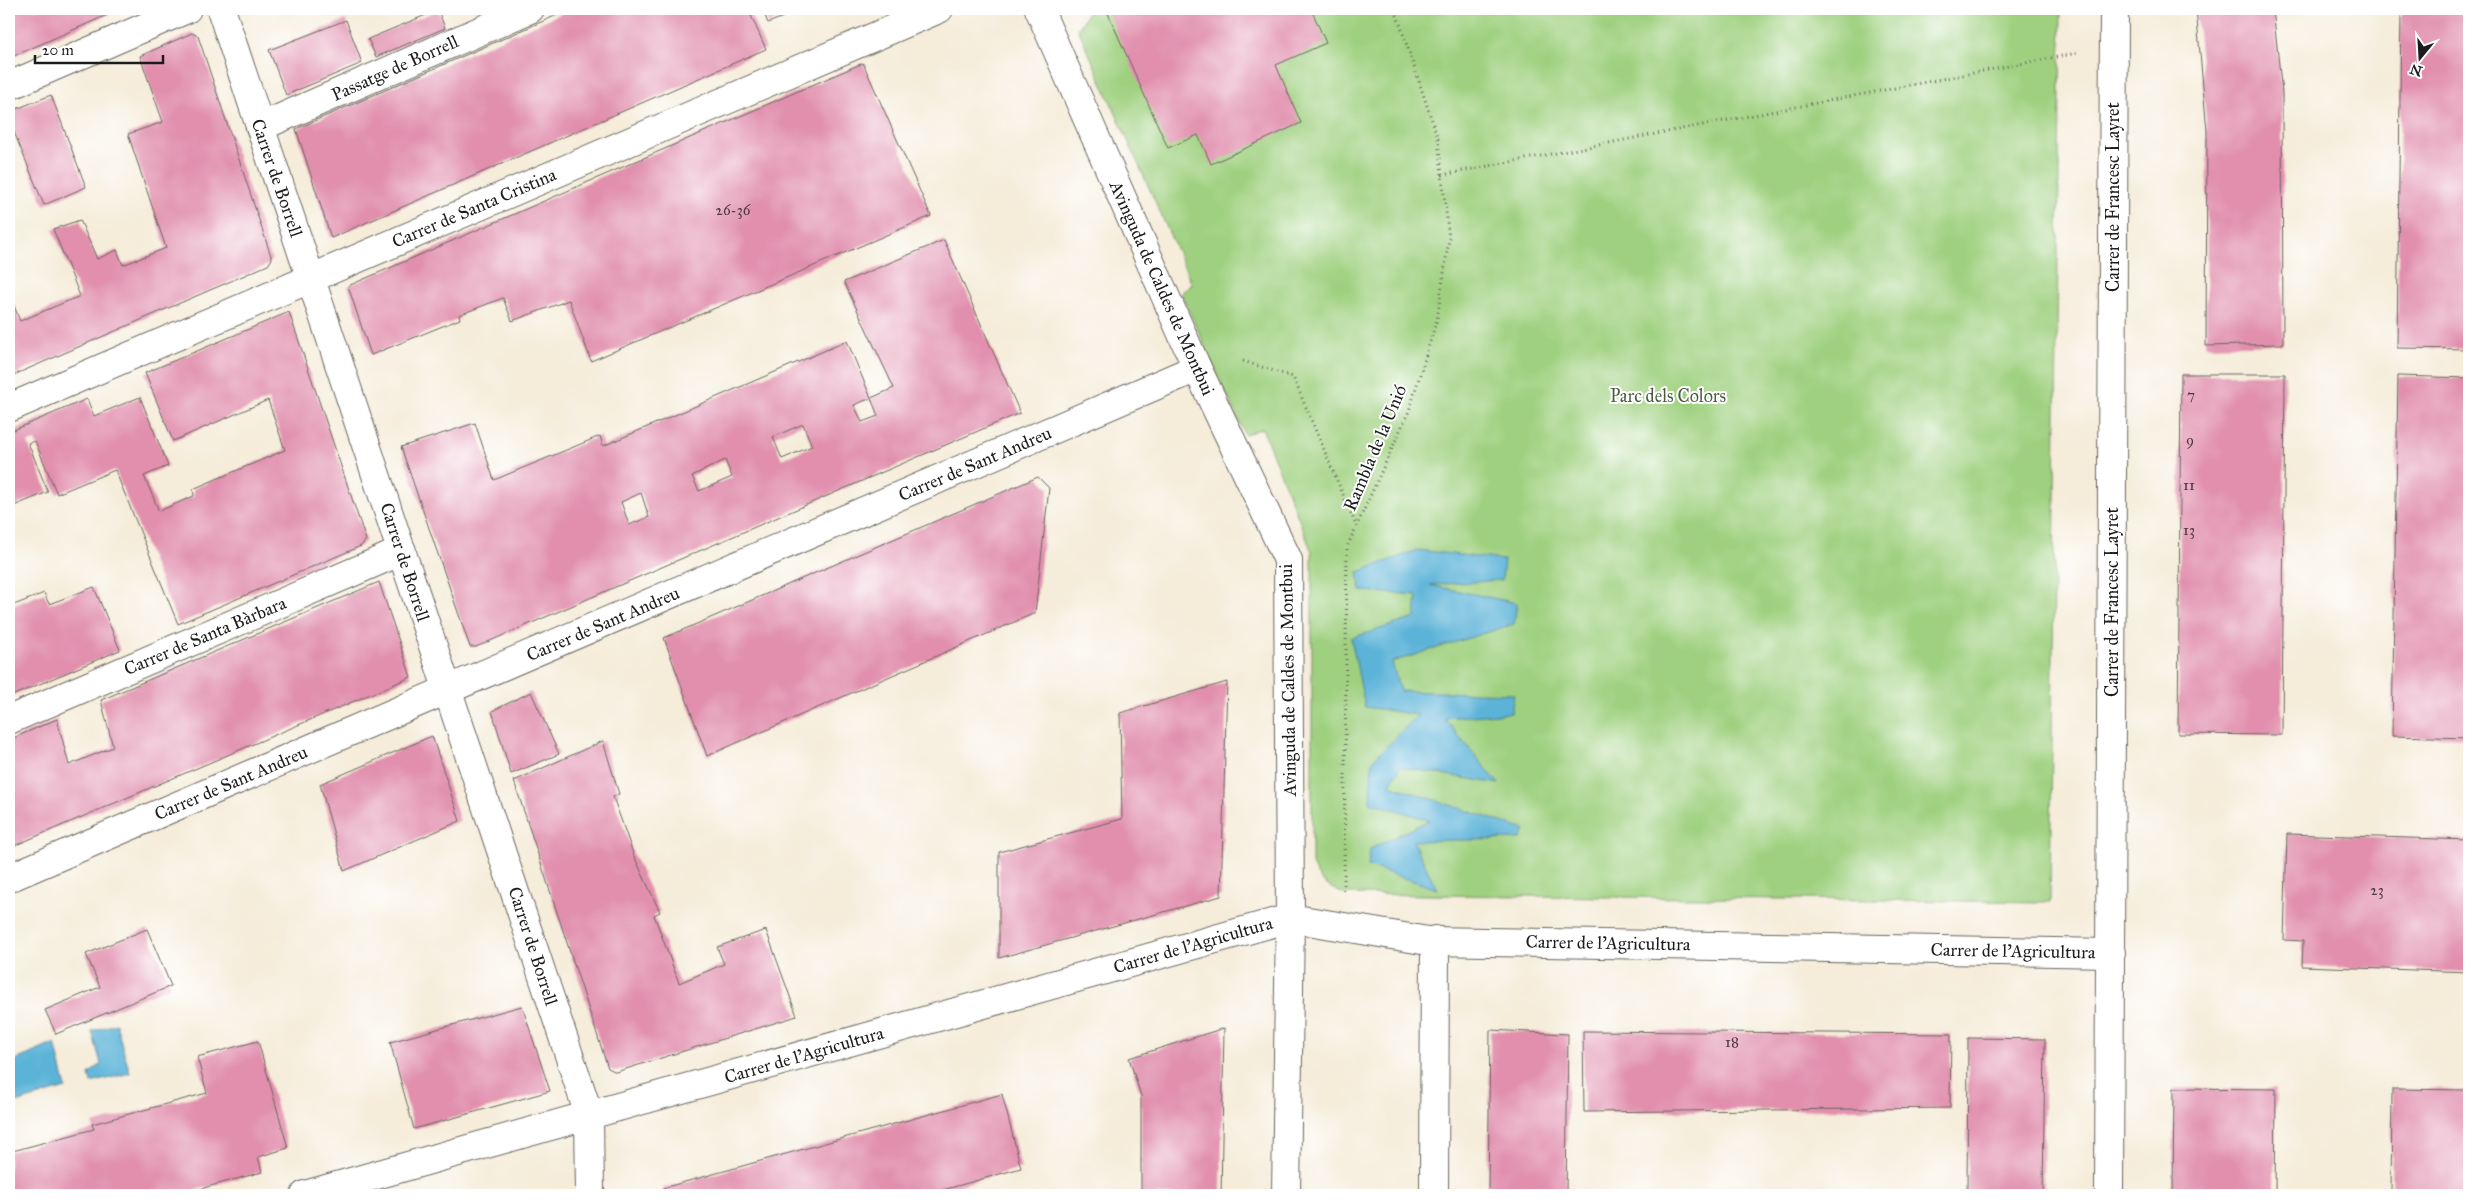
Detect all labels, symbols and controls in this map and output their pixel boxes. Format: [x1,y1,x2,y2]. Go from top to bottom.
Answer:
street label: Passatge de Borrell [328,30,462,107]
scale bar [35,32,162,64]
north arrow [2396,32,2446,82]
text: 20 m [42,41,74,59]
text: N [2408,60,2424,80]
street label: Carrer de Francesc Layret [2102,101,2124,292]
street label: Carrer de Borrell [247,116,308,240]
street label: Carrer de Santa Cristina [388,163,560,253]
street label: Avinguda de Caldes de Montbui [1103,176,1219,399]
house number: 26-36 [716,201,752,219]
street label: Rambla de la Unió [1339,382,1411,514]
park label: Parc dels Colors [1610,385,1726,407]
house number: 7 [2187,386,2195,404]
street label: Carrer de Sant Andreu [895,422,1055,506]
house number: 9 [2186,431,2194,449]
house number: 11 [2183,476,2195,494]
street label: Carrer de Borrell [375,500,435,624]
street label: Carrer de Francesc Layret [2101,506,2123,697]
house number: 13 [2183,521,2195,539]
street label: Avinguda de Caldes de Montbui [1275,563,1302,798]
street label: Carrer de Sant Andreu [523,582,683,666]
street label: Carrer de Santa Bàrbara [121,592,290,680]
street label: Carrer de Sant Andreu [151,741,311,825]
house number: 23 [2370,881,2384,899]
street label: Carrer de Borrell [503,884,563,1008]
street label: Carrer de l'Agricultura [1111,912,1276,979]
street label: Carrer de l'Agricultura [1525,931,1691,956]
street label: Carrer de l'Agricultura [1930,939,2096,964]
street label: Carrer de l'Agricultura [722,1022,887,1089]
house number: 18 [1725,1033,1739,1051]

